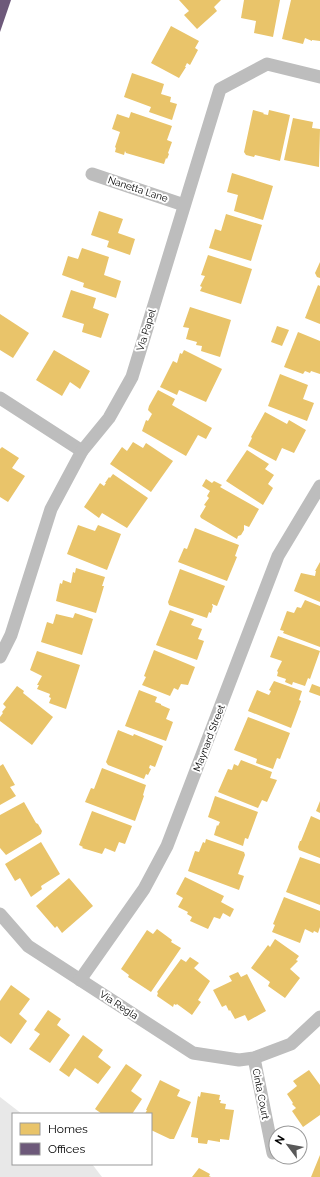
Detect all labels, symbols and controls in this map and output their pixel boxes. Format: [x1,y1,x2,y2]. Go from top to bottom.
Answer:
street label: Nanetta Lane [107,174,170,204]
street label: Via Papel [134,307,158,352]
street label: Maynard Street [191,702,227,773]
street label: Via Regla [98,989,140,1021]
street label: Cinta Court [251,1068,271,1121]
legend [12,1113,152,1165]
text: Homes [48,1122,88,1136]
north arrow [268,1125,308,1165]
text: N [272,1133,288,1147]
text: Offices [48,1142,85,1156]

